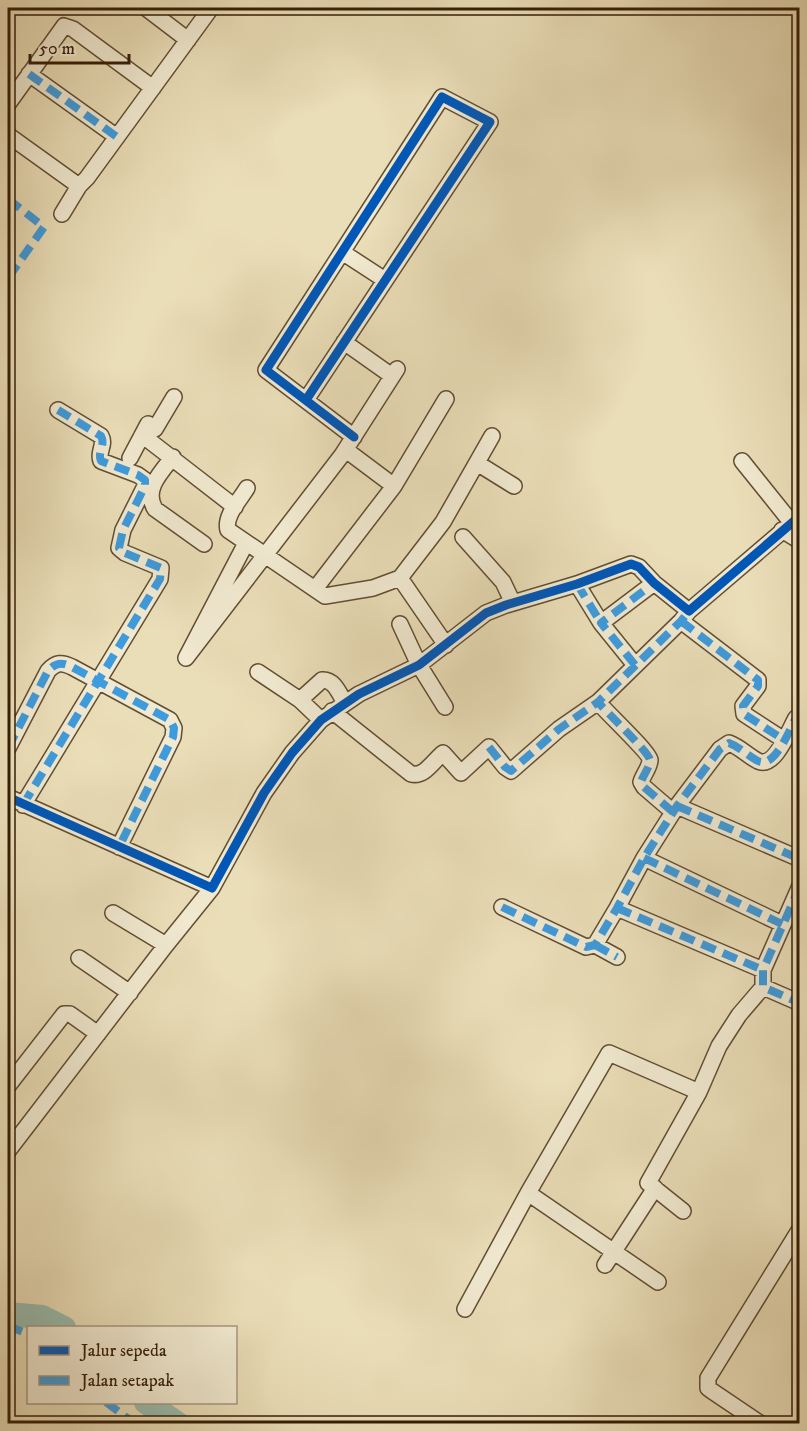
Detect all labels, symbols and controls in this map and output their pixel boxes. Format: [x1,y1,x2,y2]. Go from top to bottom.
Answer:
scale bar [30,27,129,65]
text: 50 m [39,38,75,60]
legend [27,1326,237,1404]
text: Jalur sepeda [79,1340,167,1362]
text: Jalan setapak [79,1370,174,1392]

